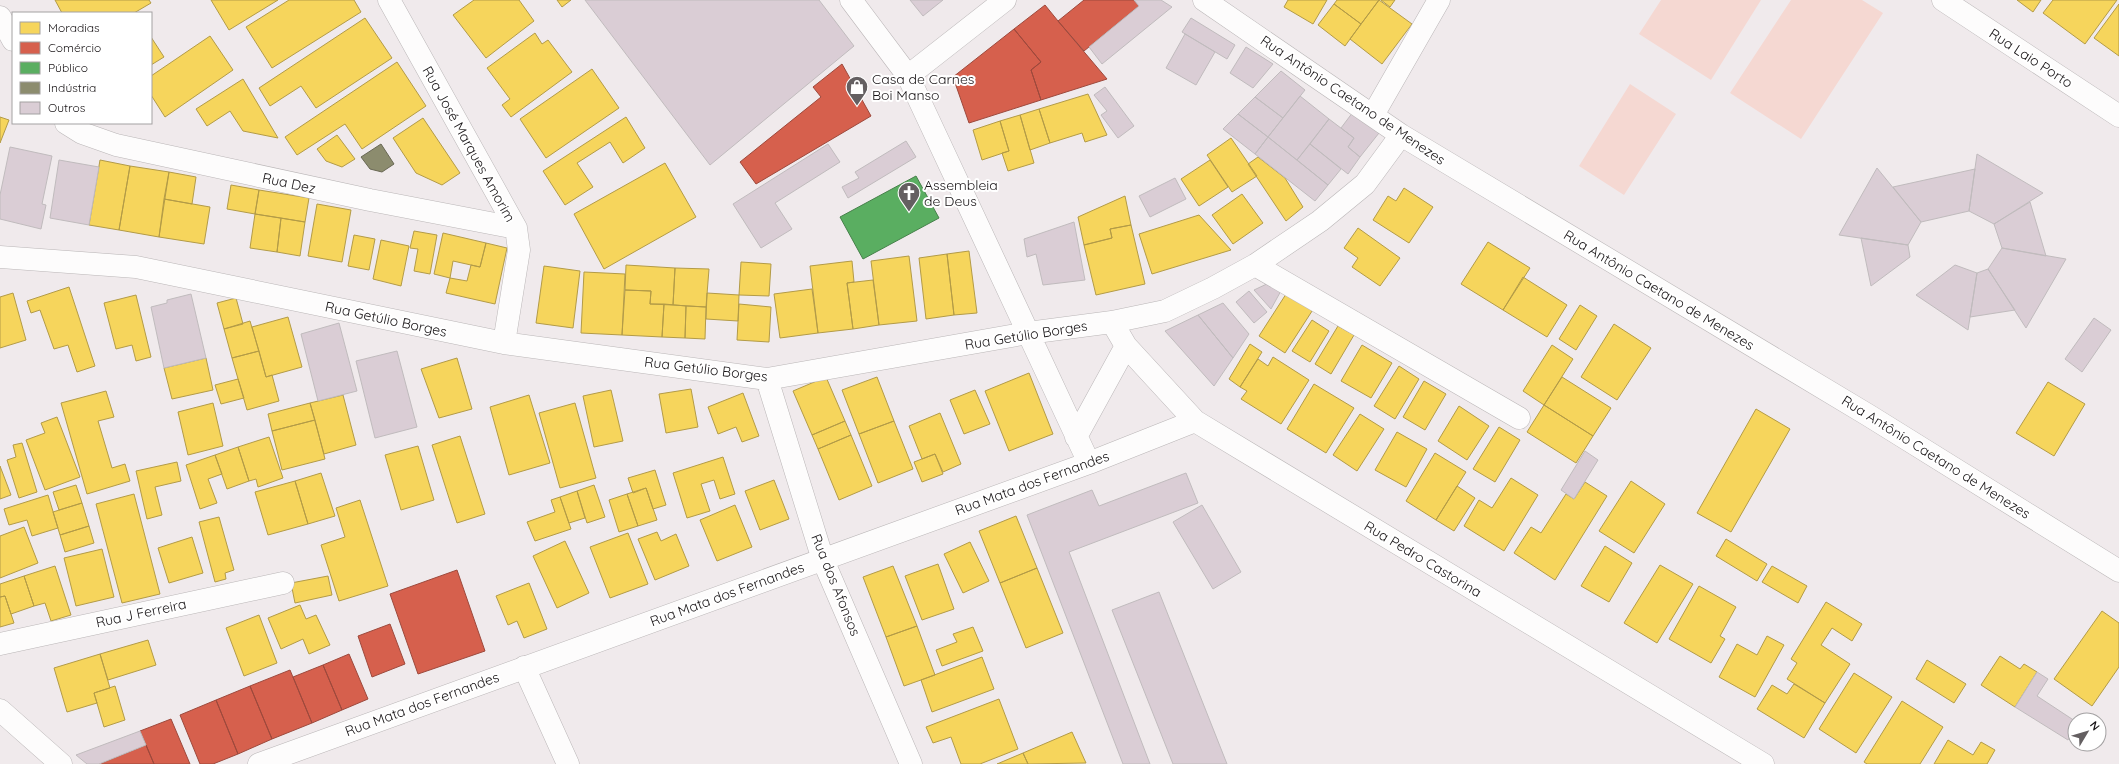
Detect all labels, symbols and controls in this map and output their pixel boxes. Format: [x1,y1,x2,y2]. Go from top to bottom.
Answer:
legend [12,12,152,124]
text: Moradias [48,20,100,35]
street label: Rua Laio Porto [1986,24,2076,92]
street label: Rua Antônio Caetano de Menezes [1257,31,1449,169]
text: Comércio [48,40,101,55]
text: Público [48,60,88,75]
street label: Rua José Marques Amorim [419,63,519,225]
place label: Casa de Carnes Boi Manso [872,70,974,104]
shop icon: Casa de Carnes Boi Manso [844,74,870,107]
text: Indústria [48,80,96,95]
text: Outros [48,100,86,115]
street label: Rua Dez [261,169,318,198]
place label: Assembleia de Deus [924,176,998,210]
church icon: Assembleia de Deus [896,180,922,213]
street label: Rua Antônio Caetano de Menezes [1560,226,1758,354]
street label: Rua Getúlio Borges [323,297,449,341]
street label: Rua Getúlio Borges [963,316,1089,354]
street label: Rua Getúlio Borges [643,353,769,385]
street label: Rua Antônio Caetano de Menezes [1838,391,2034,523]
street label: Rua Mata dos Fernandes [953,447,1111,519]
street label: Rua Pedro Castorina [1361,517,1485,601]
street label: Rua dos Afonsos [807,531,865,639]
street label: Rua Mata dos Fernandes [648,558,806,630]
street label: Rua J Ferreira [94,595,188,631]
street label: Rua Mata dos Fernandes [343,668,501,740]
north arrow [2067,712,2107,752]
text: N [2087,718,2103,733]

